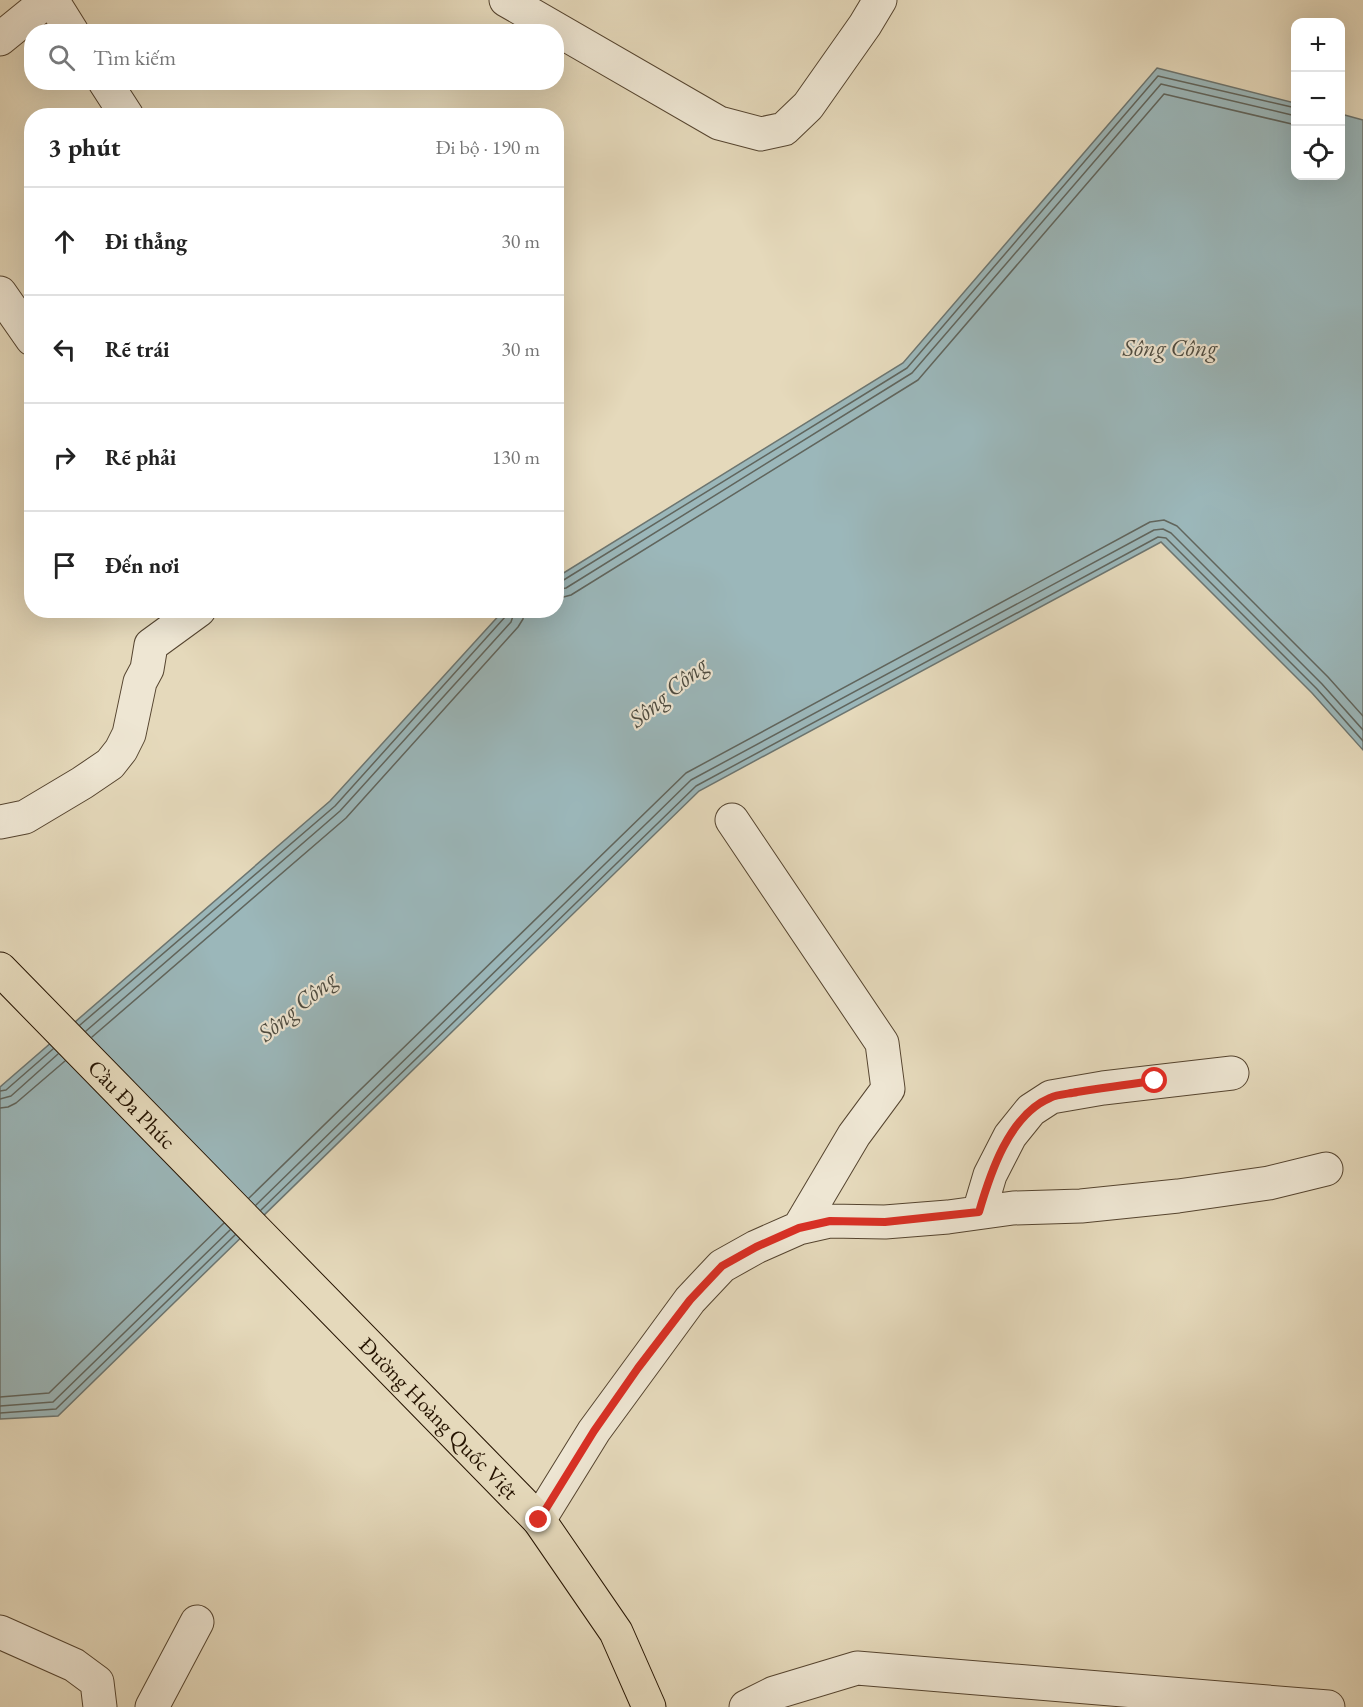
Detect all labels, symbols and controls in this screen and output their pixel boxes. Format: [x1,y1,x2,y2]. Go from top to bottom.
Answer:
map controls [1291,18,1345,180]
button: + [1291,18,1345,72]
search box [24,24,564,90]
icon: search [45,41,78,74]
text: Tìm kiếm [93,43,176,72]
button: − [1291,72,1345,126]
button: locate [1291,126,1345,180]
text: 3 phút [48,130,120,164]
text: Đi bộ · 190 m [435,134,540,160]
icon: ahead [48,225,81,258]
text: Đi thẳng [105,227,187,256]
text: 30 m [501,228,540,254]
water label: Sông Công [1122,332,1218,363]
icon: left [48,333,81,366]
text: Rẽ trái [105,335,170,364]
text: 30 m [501,336,540,362]
icon: right [48,441,81,474]
text: Rẽ phải [105,443,176,472]
text: 130 m [492,444,540,470]
icon: arrive [48,549,81,582]
text: Đến nơi [105,551,180,580]
water label: Sông Công [621,649,715,735]
water label: Sông Công [250,963,344,1049]
street label: Cầu Đa Phúc [81,1053,182,1155]
route start [1141,1067,1167,1093]
street label: Đường Hoàng Quốc Việt [353,1331,525,1506]
route end [525,1506,551,1532]

